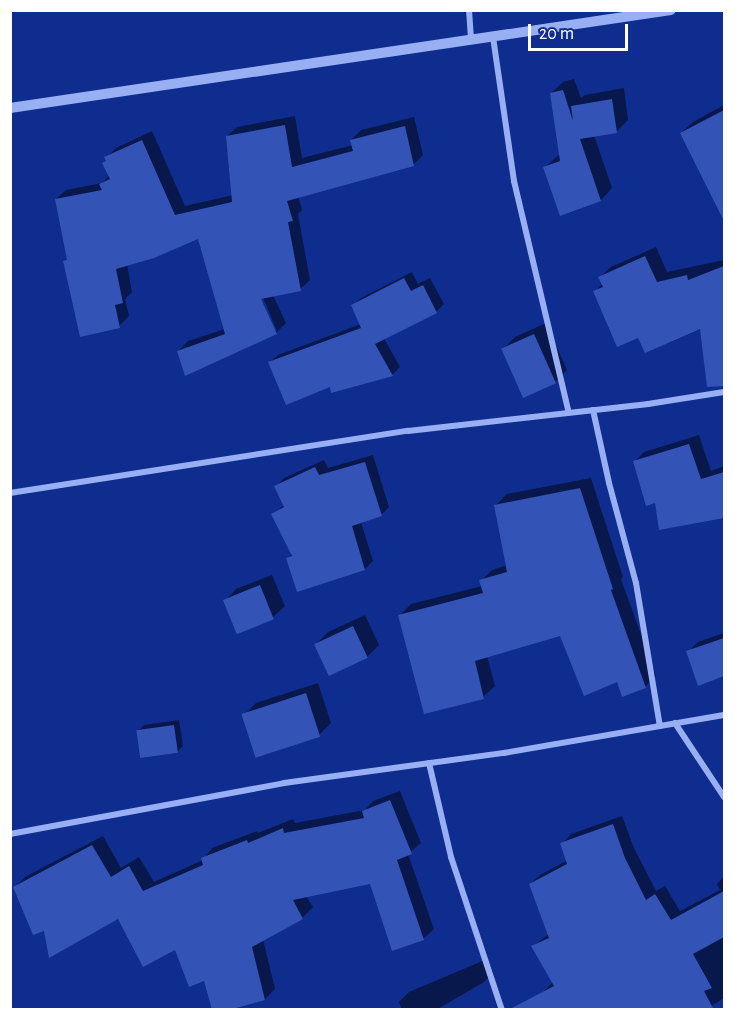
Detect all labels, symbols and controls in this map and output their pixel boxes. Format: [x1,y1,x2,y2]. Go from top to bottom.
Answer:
scale bar [531,12,632,50]
text: 20 m [539,25,574,43]

